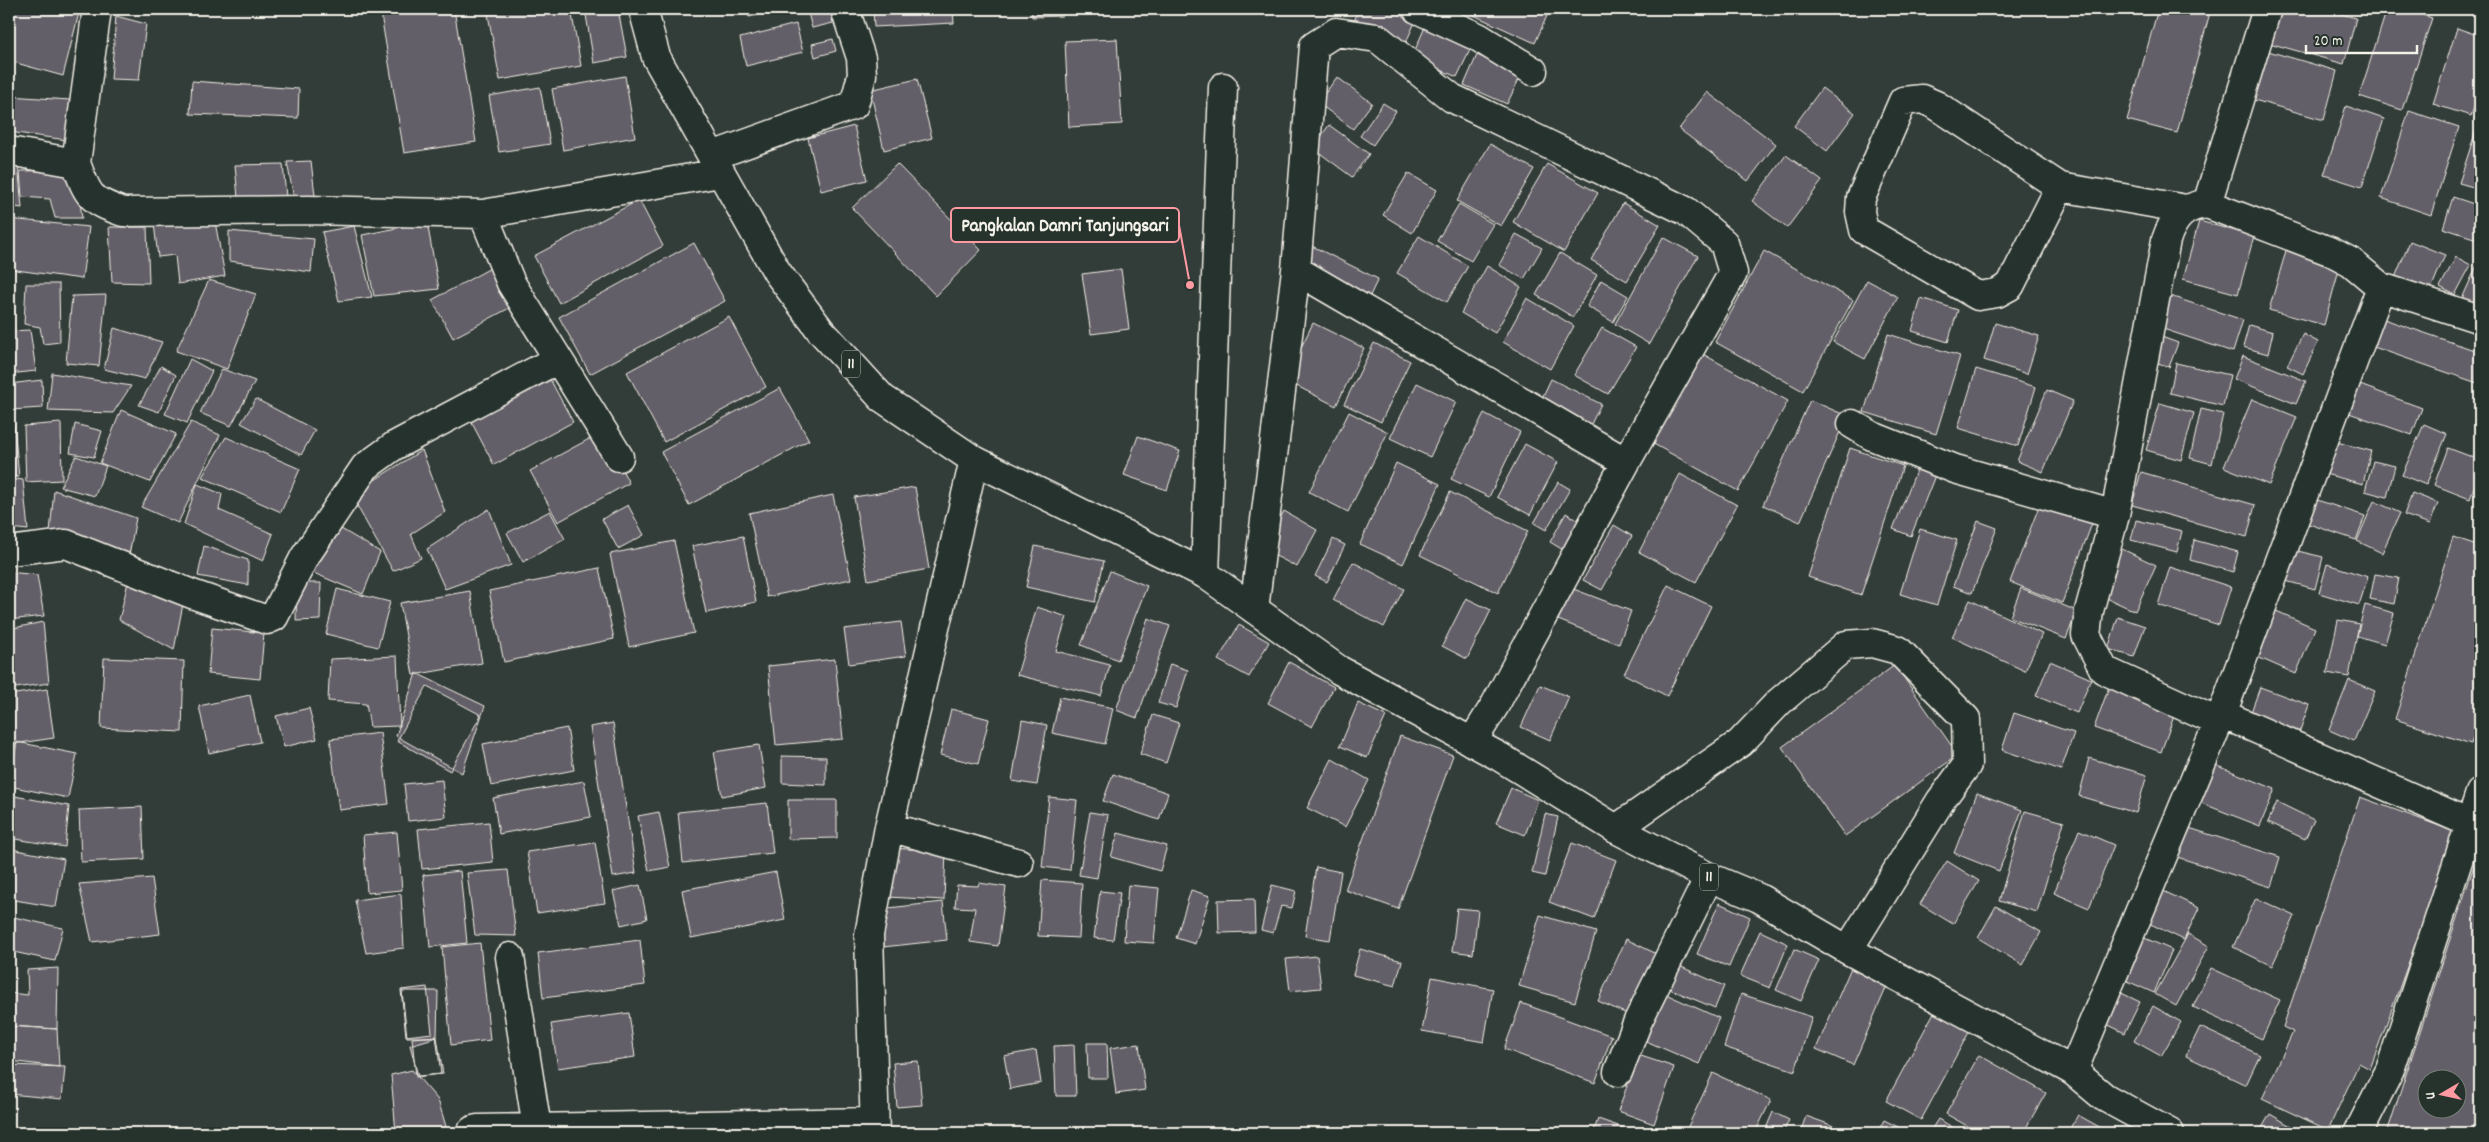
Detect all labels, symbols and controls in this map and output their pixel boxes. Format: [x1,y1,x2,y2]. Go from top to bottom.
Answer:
scale bar [2306,22,2418,54]
text: 20 m [2314,31,2342,53]
callout: Pangkalan Damri Tanjungsari [951,208,1179,242]
text: Pangkalan Damri Tanjungsari [961,214,1169,241]
road number: 11 [842,350,860,378]
road number: 11 [1700,864,1718,890]
north arrow [2416,1070,2466,1120]
text: U [2421,1091,2442,1101]

